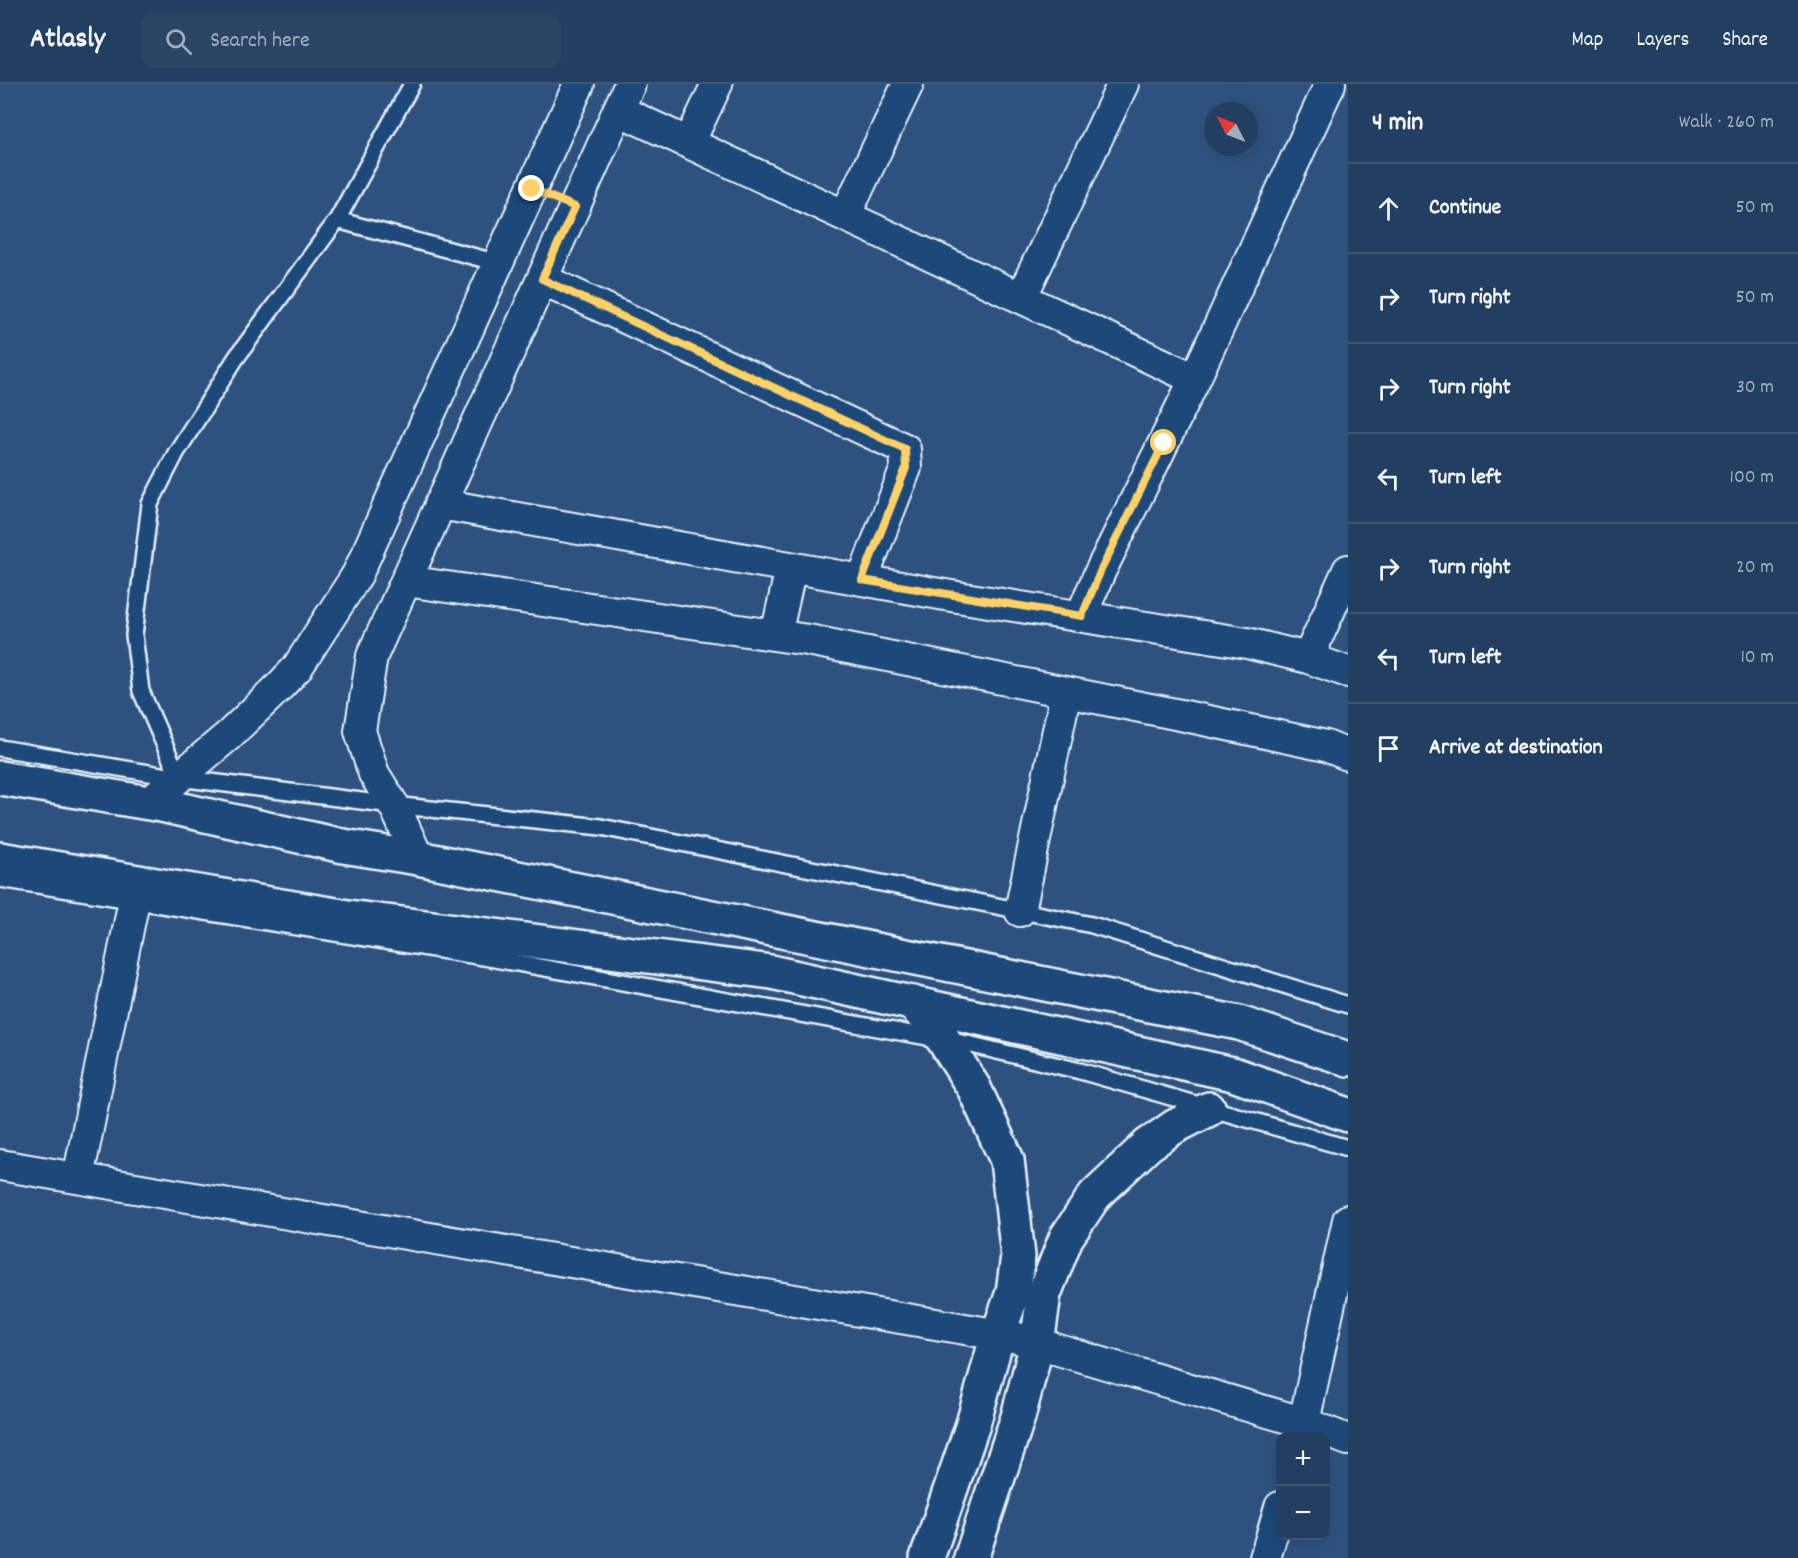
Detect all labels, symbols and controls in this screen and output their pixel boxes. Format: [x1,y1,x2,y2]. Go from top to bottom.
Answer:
search box [141,14,561,68]
text: Atlasly [30,21,105,61]
icon: search [162,25,195,58]
text: Search here [210,26,310,57]
text: Map [1572,26,1603,56]
text: Layers [1636,26,1689,56]
text: Share [1722,26,1768,56]
north arrow [1204,102,1258,156]
text: 4 min [1372,105,1423,142]
text: Walk · 260 m [1679,109,1774,137]
route end [518,175,544,201]
icon: ahead [1372,192,1405,225]
text: Continue [1429,193,1501,224]
text: 50 m [1736,194,1774,222]
icon: right [1372,282,1405,315]
text: Turn right [1429,283,1511,314]
text: 50 m [1736,284,1774,312]
icon: right [1372,372,1405,405]
text: Turn right [1429,373,1511,404]
text: 30 m [1736,374,1774,402]
route start [1150,429,1176,455]
icon: left [1372,462,1405,495]
text: Turn left [1429,463,1501,494]
text: 100 m [1730,464,1774,492]
icon: right [1372,552,1405,585]
text: Turn right [1429,553,1511,584]
text: 20 m [1736,554,1774,582]
icon: left [1372,642,1405,675]
text: Turn left [1429,643,1501,674]
text: 10 m [1740,644,1774,672]
icon: arrive [1372,732,1405,765]
text: Arrive at destination [1429,733,1603,764]
map controls [1276,1432,1330,1540]
button: + [1276,1432,1330,1486]
button: − [1276,1486,1330,1540]

